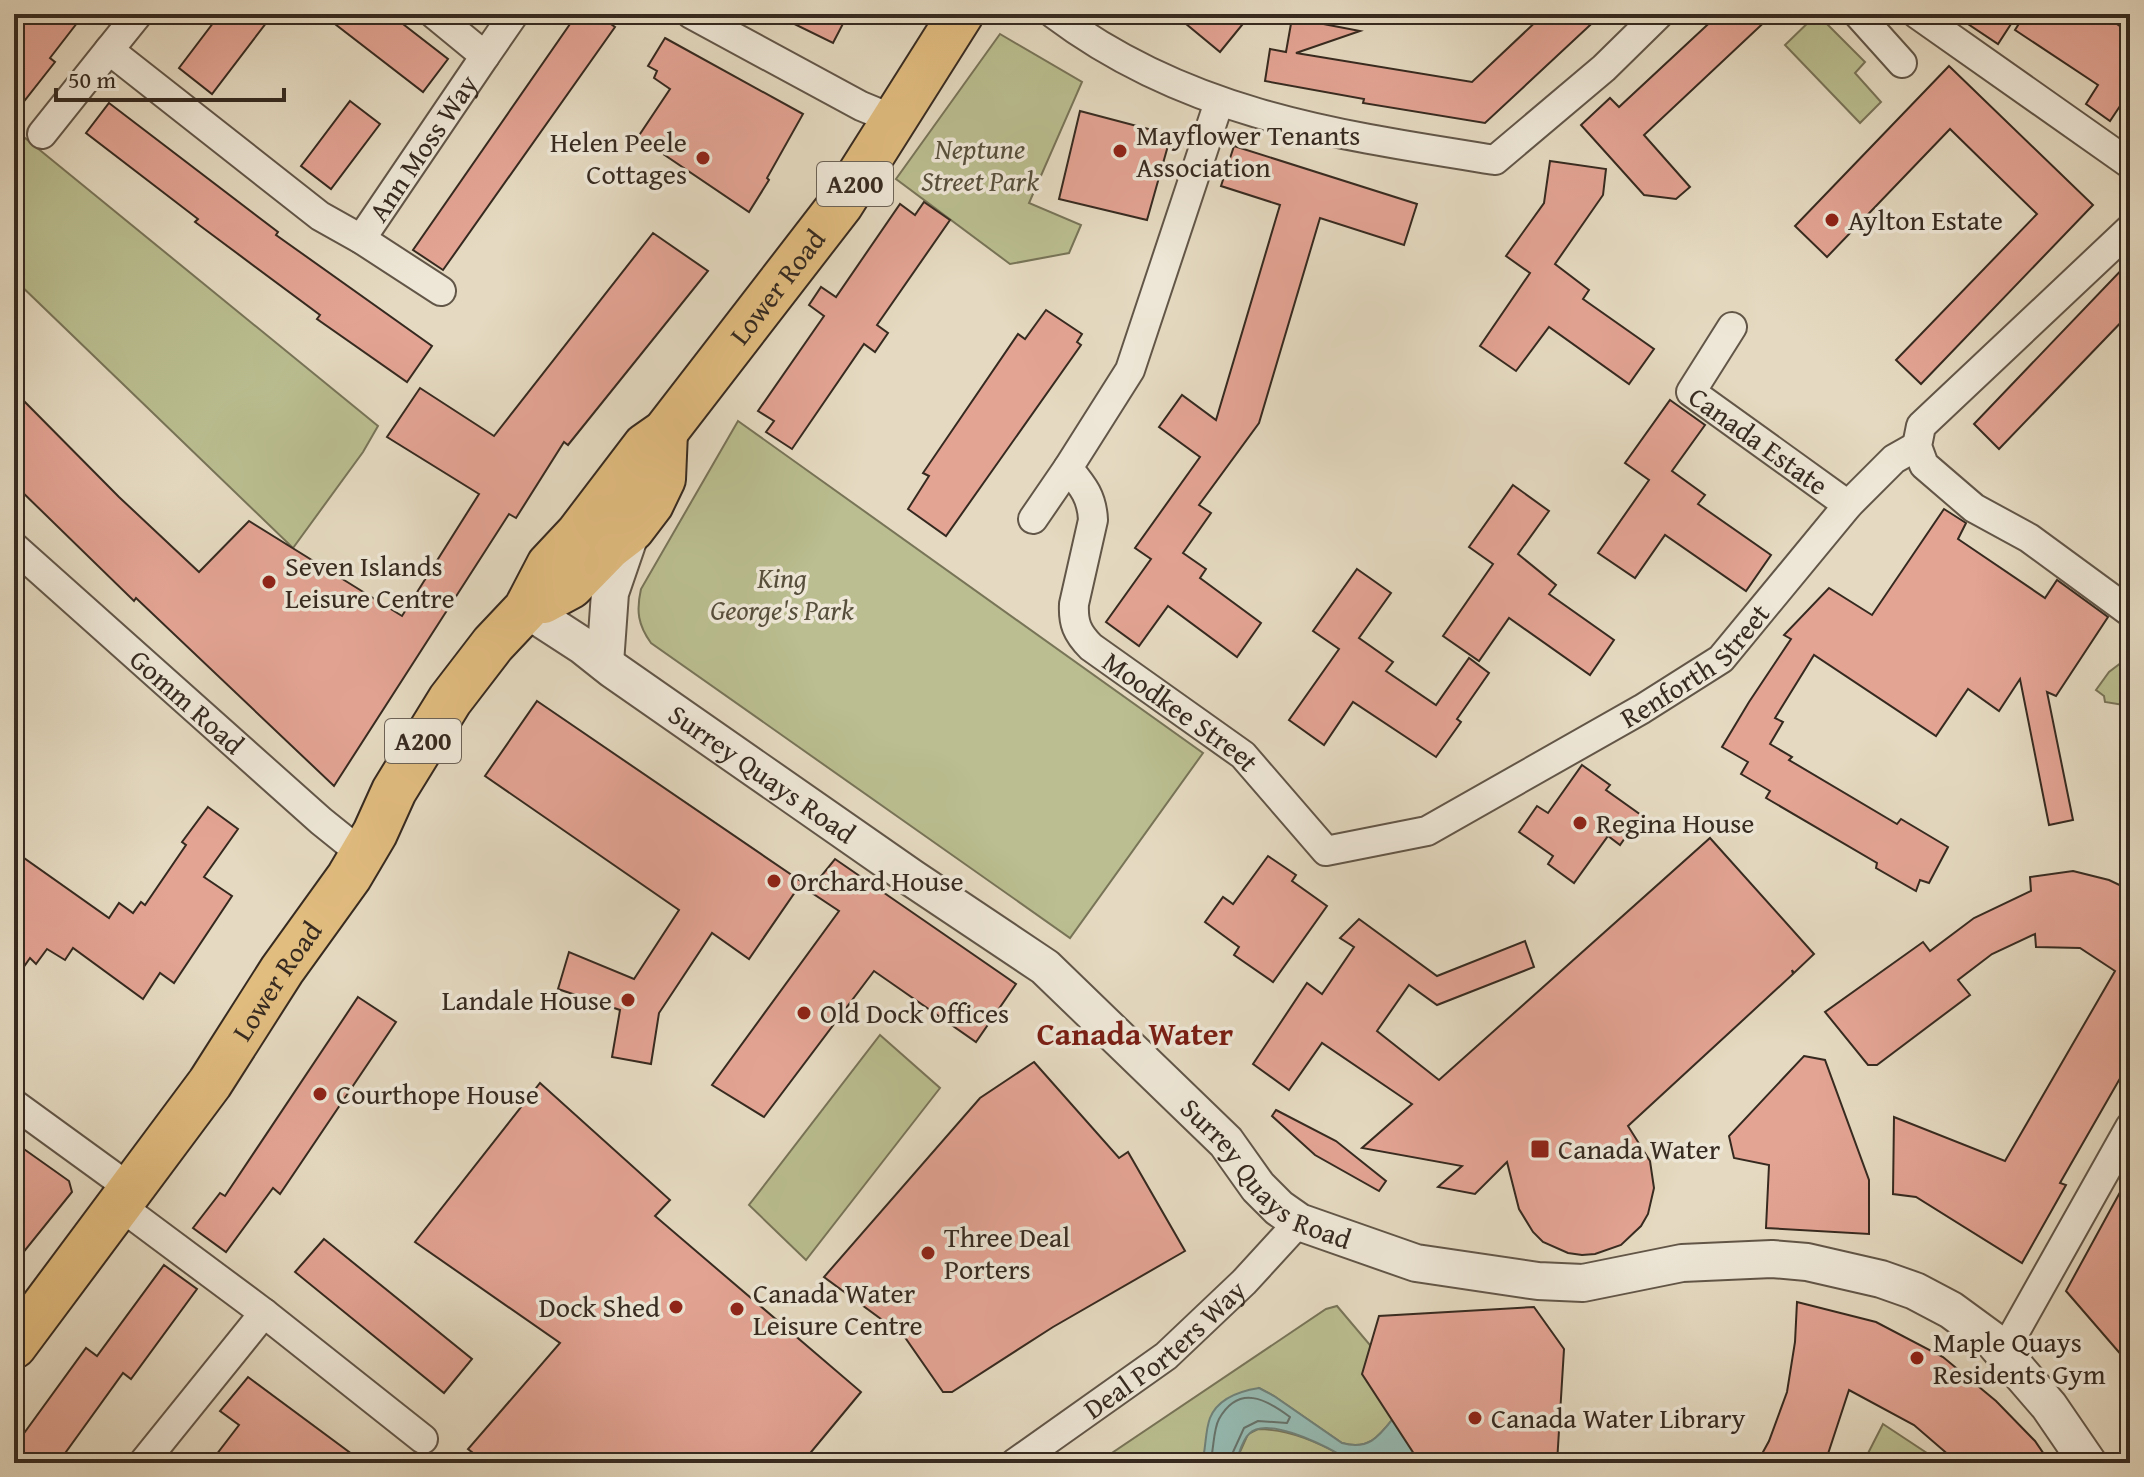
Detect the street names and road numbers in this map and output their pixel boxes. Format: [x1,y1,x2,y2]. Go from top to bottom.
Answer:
street label: Ann Moss Way [358,66,487,230]
road number: A200 [817,162,893,206]
street label: Lower Road [719,220,835,353]
street label: Canada Estate [1681,376,1837,504]
street label: Renforth Street [1612,594,1779,737]
street label: Gomm Road [121,639,254,763]
street label: Moodkee Street [1095,641,1269,780]
street label: Surrey Quays Road [660,694,864,853]
road number: A200 [385,719,461,763]
street label: Lower Road [221,912,331,1048]
street label: Surrey Quays Road [1172,1088,1357,1259]
street label: Deal Porters Way [1075,1270,1255,1428]

